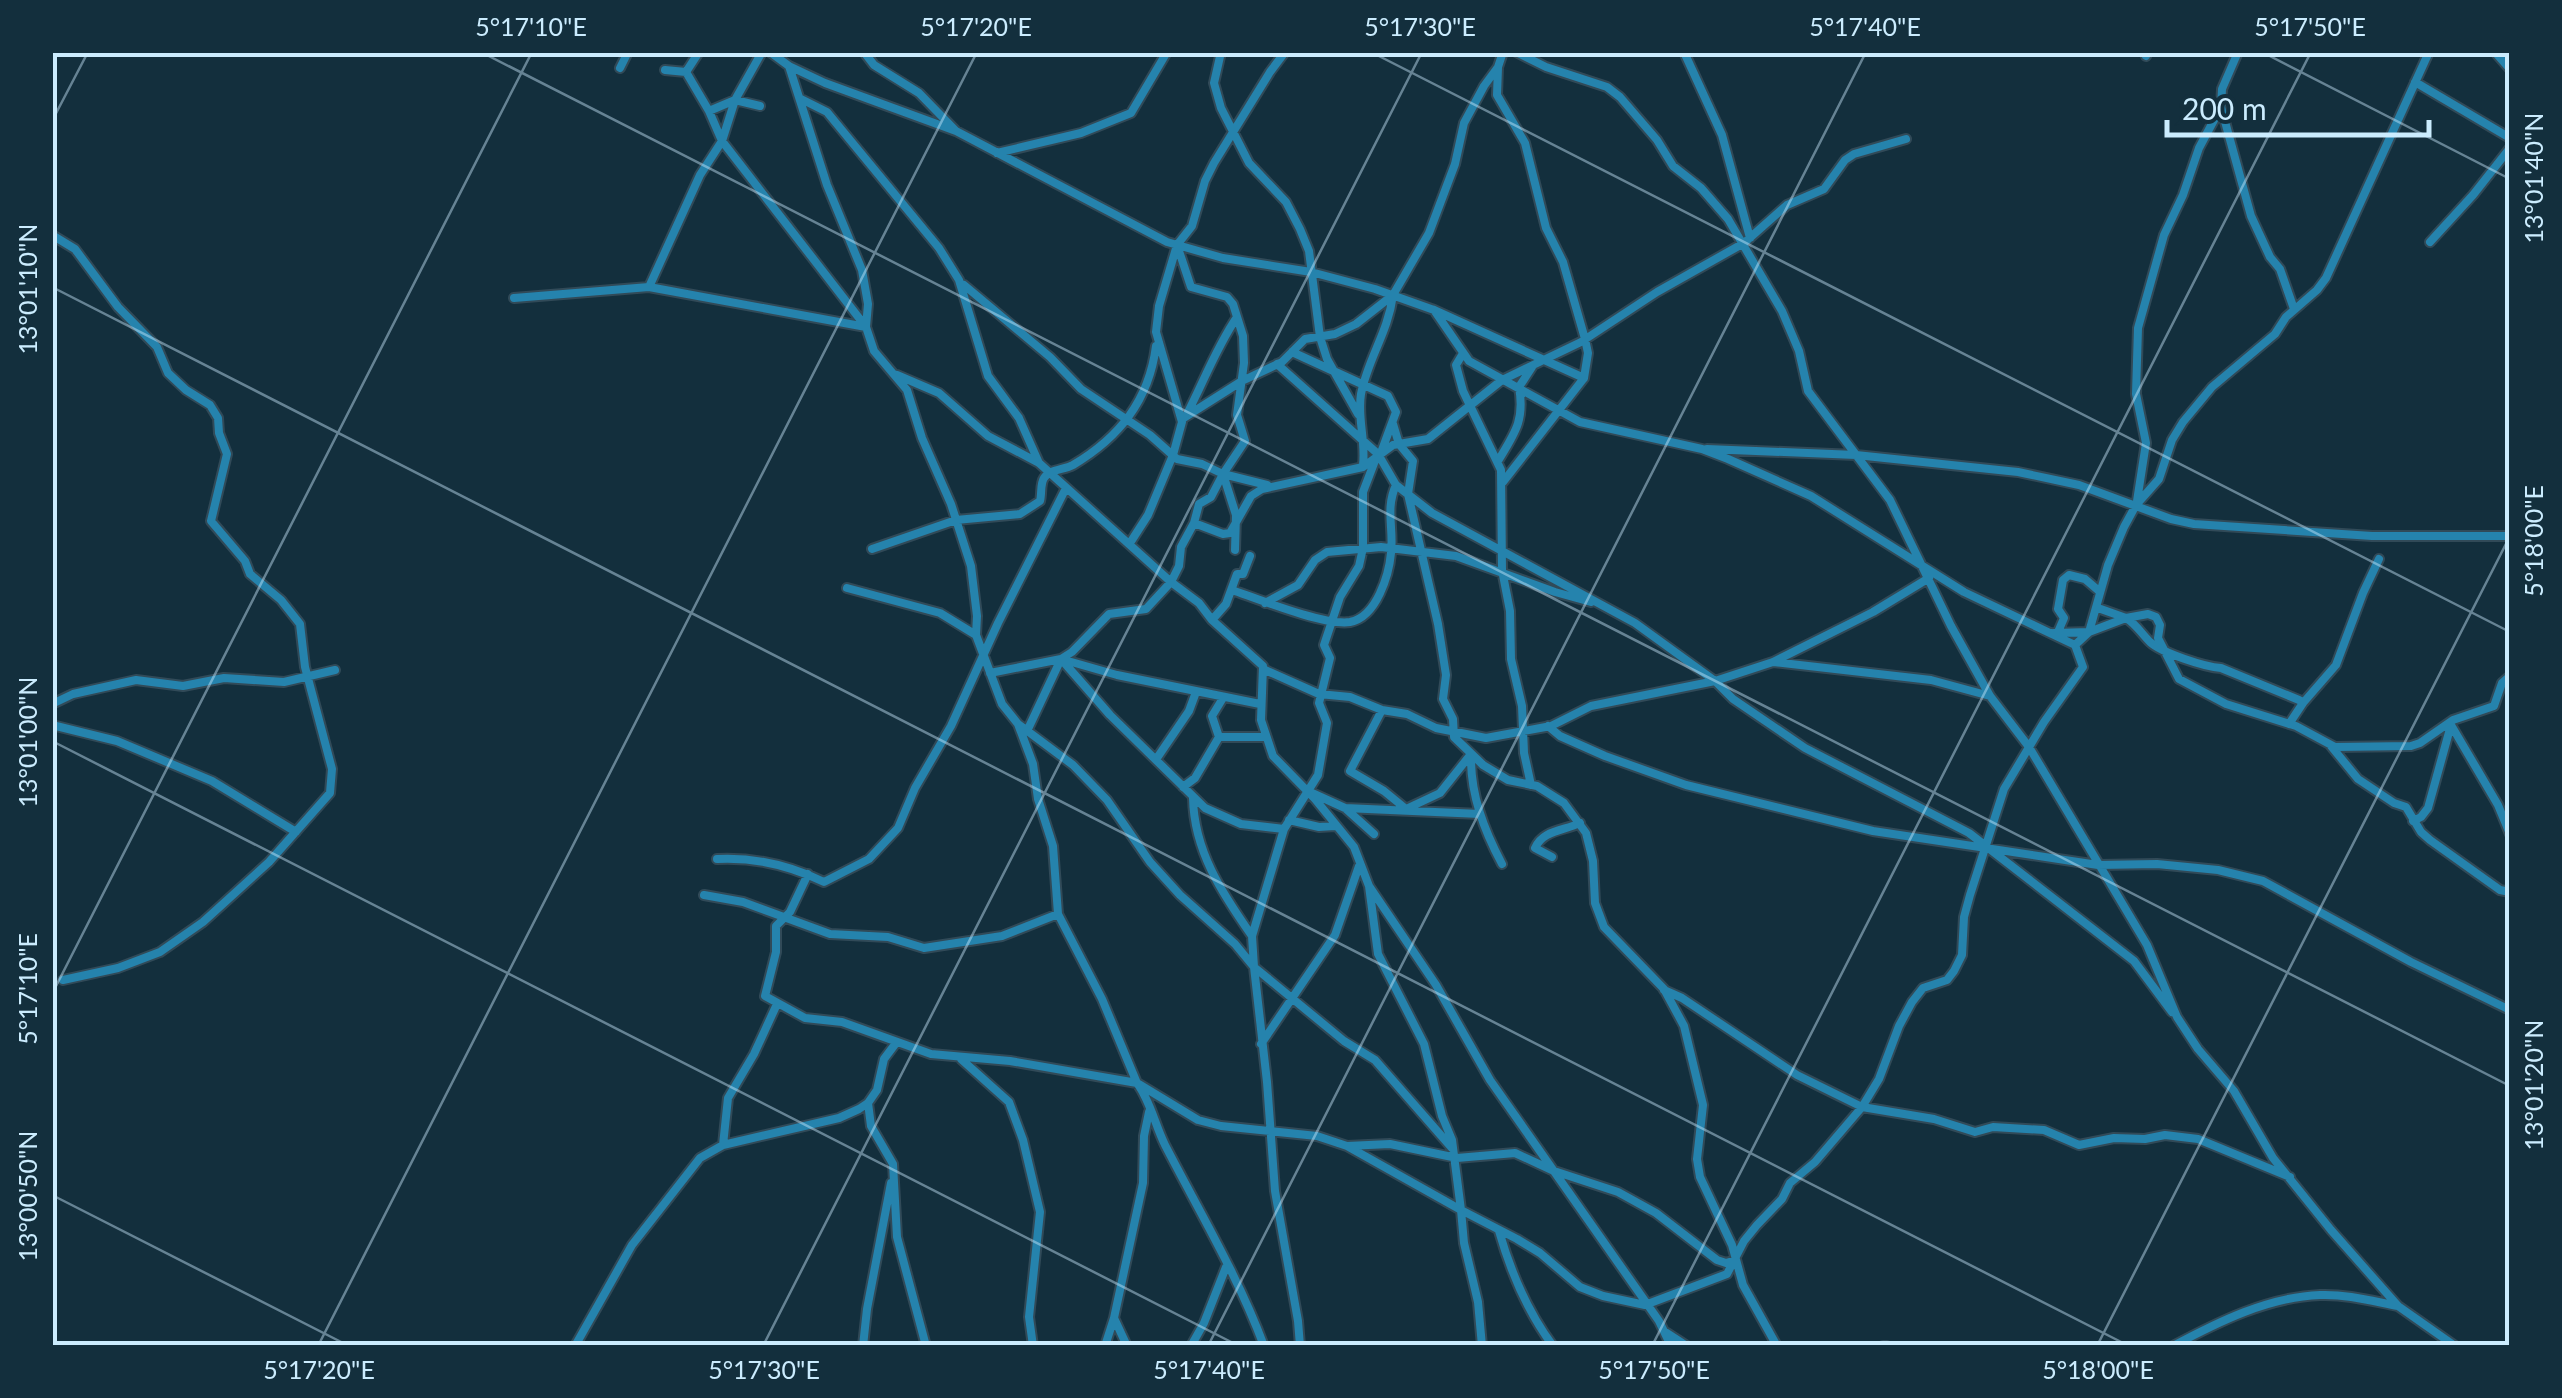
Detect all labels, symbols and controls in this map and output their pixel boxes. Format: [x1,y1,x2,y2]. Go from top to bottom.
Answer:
text: 5°17'10"E [475,11,587,41]
text: 5°17'20"E [920,11,1032,41]
text: 5°17'30"E [1364,11,1476,41]
text: 5°17'40"E [1809,11,1921,41]
text: 5°17'50"E [2254,11,2366,41]
scale bar [2167,75,2430,137]
text: 200 m [2182,90,2267,126]
text: 13°01'40"N [2518,113,2548,243]
text: 13°01'10"N [12,224,42,354]
text: 5°18'00"E [2518,485,2548,597]
text: 13°01'00"N [12,677,42,807]
text: 5°17'10"E [12,933,42,1045]
text: 13°01'20"N [2518,1020,2548,1150]
text: 13°00'50"N [12,1131,42,1261]
text: 5°17'20"E [263,1354,375,1384]
text: 5°17'30"E [708,1354,820,1384]
text: 5°17'40"E [1153,1354,1265,1384]
text: 5°17'50"E [1598,1354,1710,1384]
text: 5°18'00"E [2042,1354,2154,1384]

